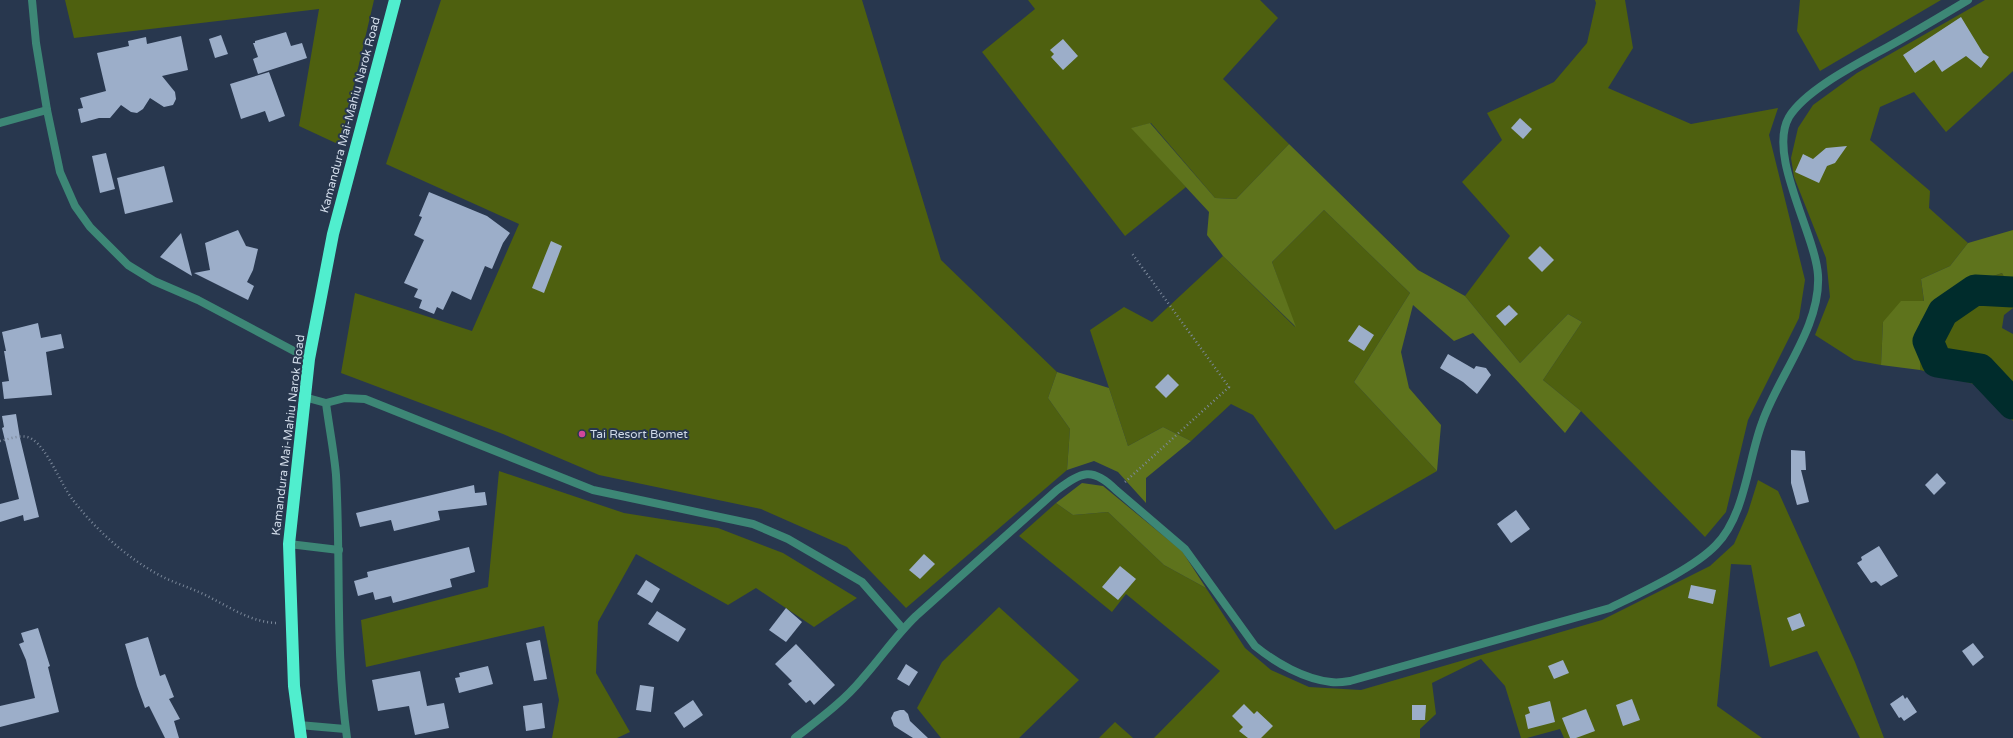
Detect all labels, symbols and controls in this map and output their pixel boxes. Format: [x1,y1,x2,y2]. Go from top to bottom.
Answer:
street label: Kamandura Mai-Mahiu Narok Road [317,15,383,215]
street label: Kamandura Mai-Mahiu Narok Road [269,334,307,536]
place label: Tai Resort Bomet [590,427,688,441]
marker: Tai Resort Bomet [577,429,587,439]

